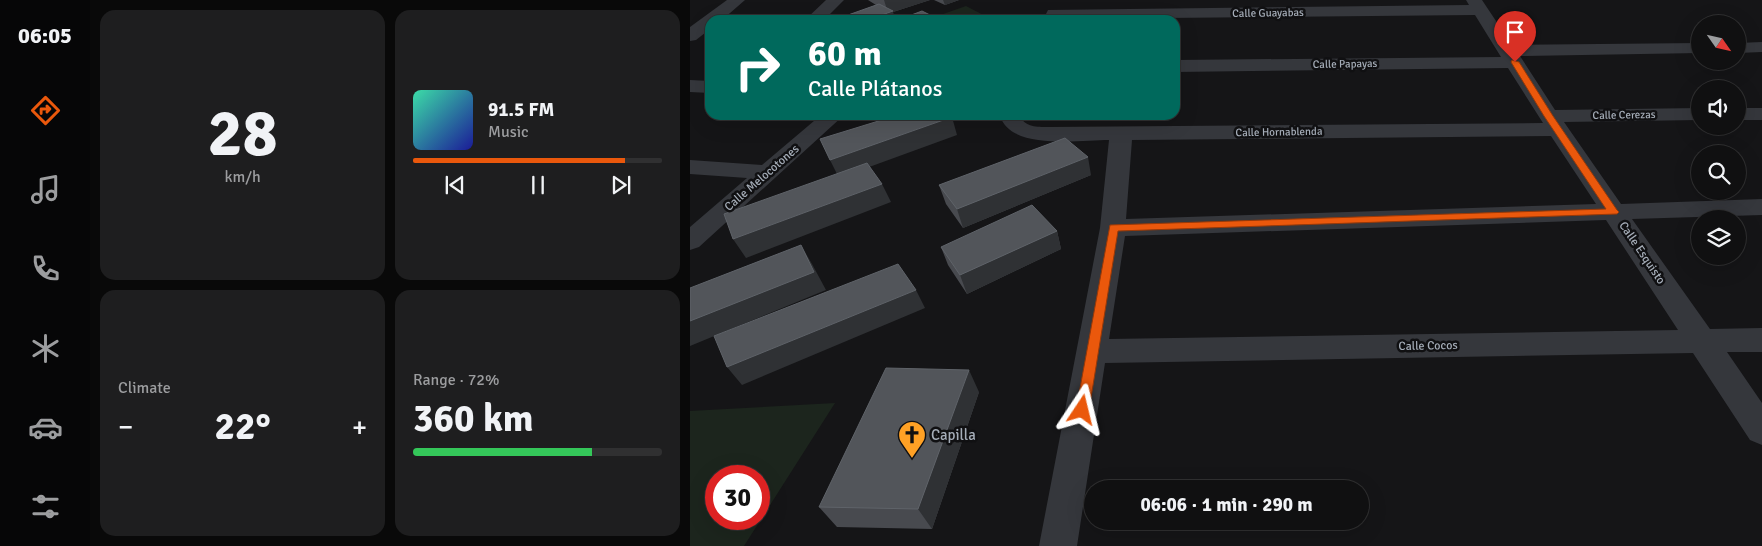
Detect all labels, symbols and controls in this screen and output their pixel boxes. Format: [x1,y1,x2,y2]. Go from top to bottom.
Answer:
street label: Calle Guayabas [1232,6,1304,20]
pin [1494,11,1536,62]
north arrow [1691,15,1746,70]
map controls [1691,15,1746,265]
icon: arrive [1501,18,1529,46]
text: 06:05 [18,22,72,49]
text: 60 m [808,32,882,75]
icon: right [725,35,790,100]
street label: Calle Papayas [1313,57,1378,71]
text: Calle Plátanos [808,75,942,102]
button: sound [1691,80,1746,135]
icon: directions [28,93,63,128]
text: 28 [207,94,278,174]
text: 91.5 FM [488,98,554,122]
street label: Calle Cerezas [1592,108,1656,122]
text: Music [488,122,529,142]
street label: Calle Hornablenda [1235,125,1323,139]
street label: Calle Melocotones [722,142,802,214]
button: search [1691,145,1746,200]
text: km/h [224,167,261,187]
icon: previous [441,171,469,199]
icon: pause [524,171,552,199]
icon: next [607,171,635,199]
icon: music [28,172,63,207]
button: layers [1691,210,1746,265]
street label: Calle Esquisto [1616,219,1668,287]
icon: phone [28,251,63,286]
icon: climate [28,331,63,366]
street label: Calle Cocos [1398,338,1458,354]
text: Range · 72% [413,370,499,390]
text: Climate [118,378,171,398]
position arrow [1055,383,1107,435]
text: 360 km [413,395,534,442]
text: 22° [214,403,271,450]
icon: car [28,410,63,445]
text: − [118,410,133,444]
text: + [352,410,367,444]
church icon: Capilla [897,420,927,459]
place label: Capilla [931,426,976,444]
speed limit sign: 30 [705,465,770,530]
icon: filters [28,489,63,524]
text: 06:06 · 1 min · 290 m [1140,493,1313,517]

